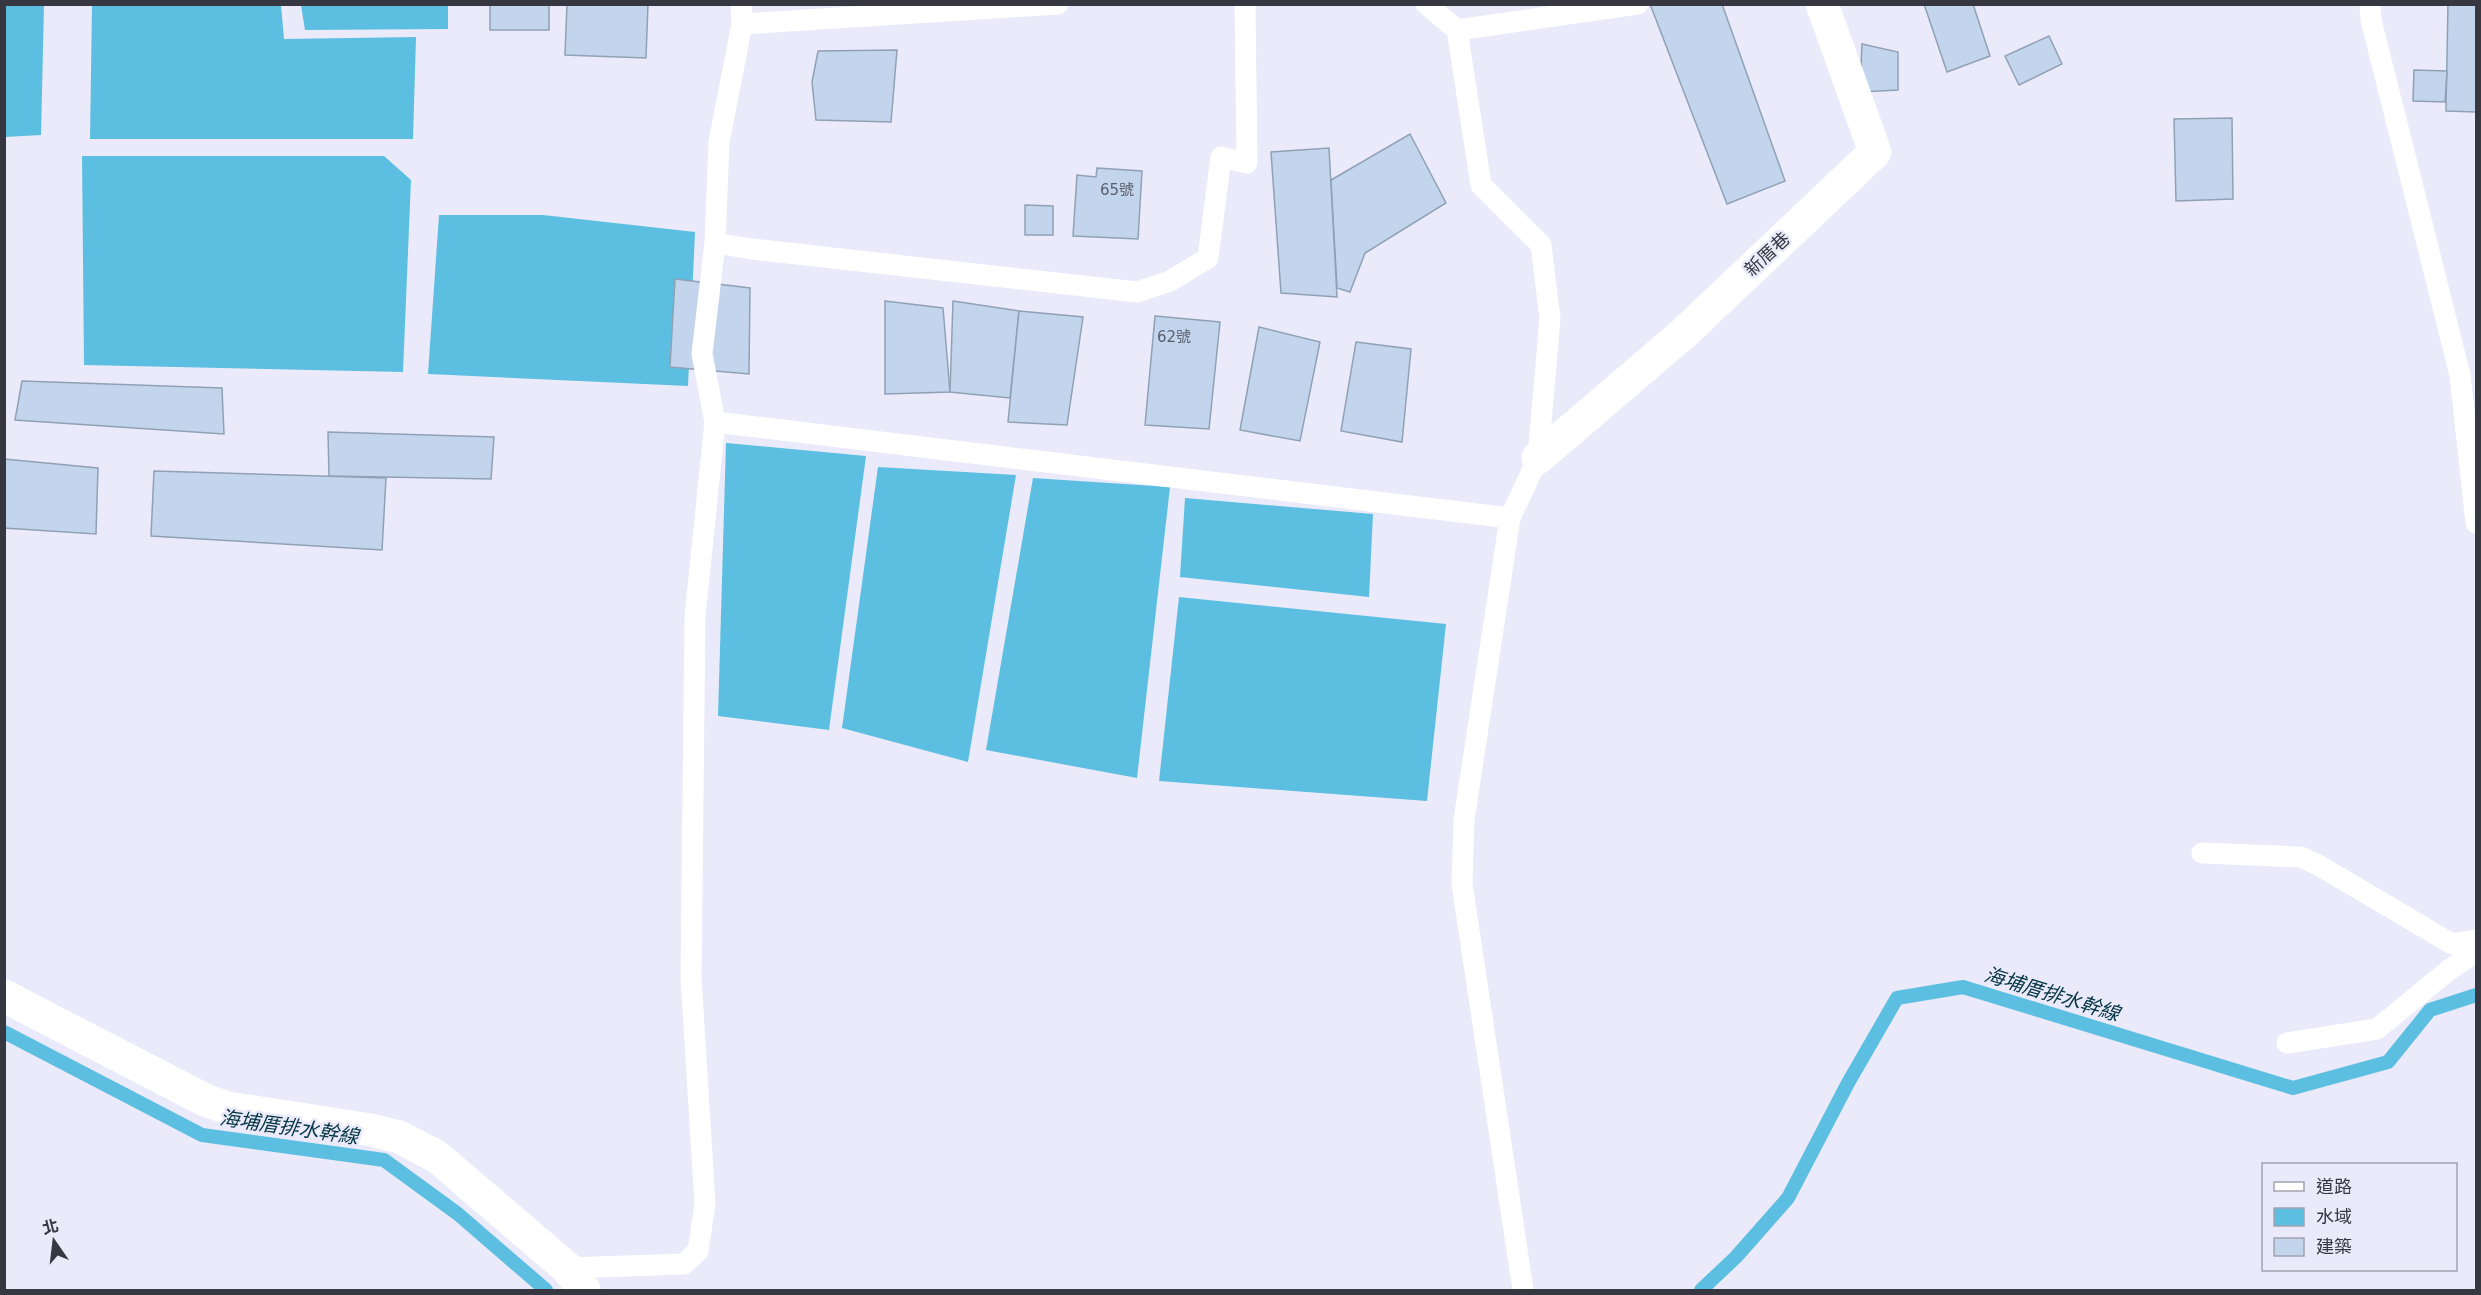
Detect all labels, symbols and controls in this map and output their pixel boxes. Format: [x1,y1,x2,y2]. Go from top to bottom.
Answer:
house number: 65號 [1100,181,1134,199]
street label: 新厝巷 [1740,228,1794,280]
house number: 62號 [1157,328,1191,346]
water label: 海埔厝排水幹線 [1982,962,2124,1027]
water label: 海埔厝排水幹線 [218,1105,362,1149]
legend [2262,1163,2457,1271]
text: 道路 [2316,1176,2352,1197]
text: 水域 [2316,1206,2352,1227]
north arrow [24,1211,84,1271]
text: 北 [40,1216,61,1238]
text: 建築 [2316,1236,2352,1257]

